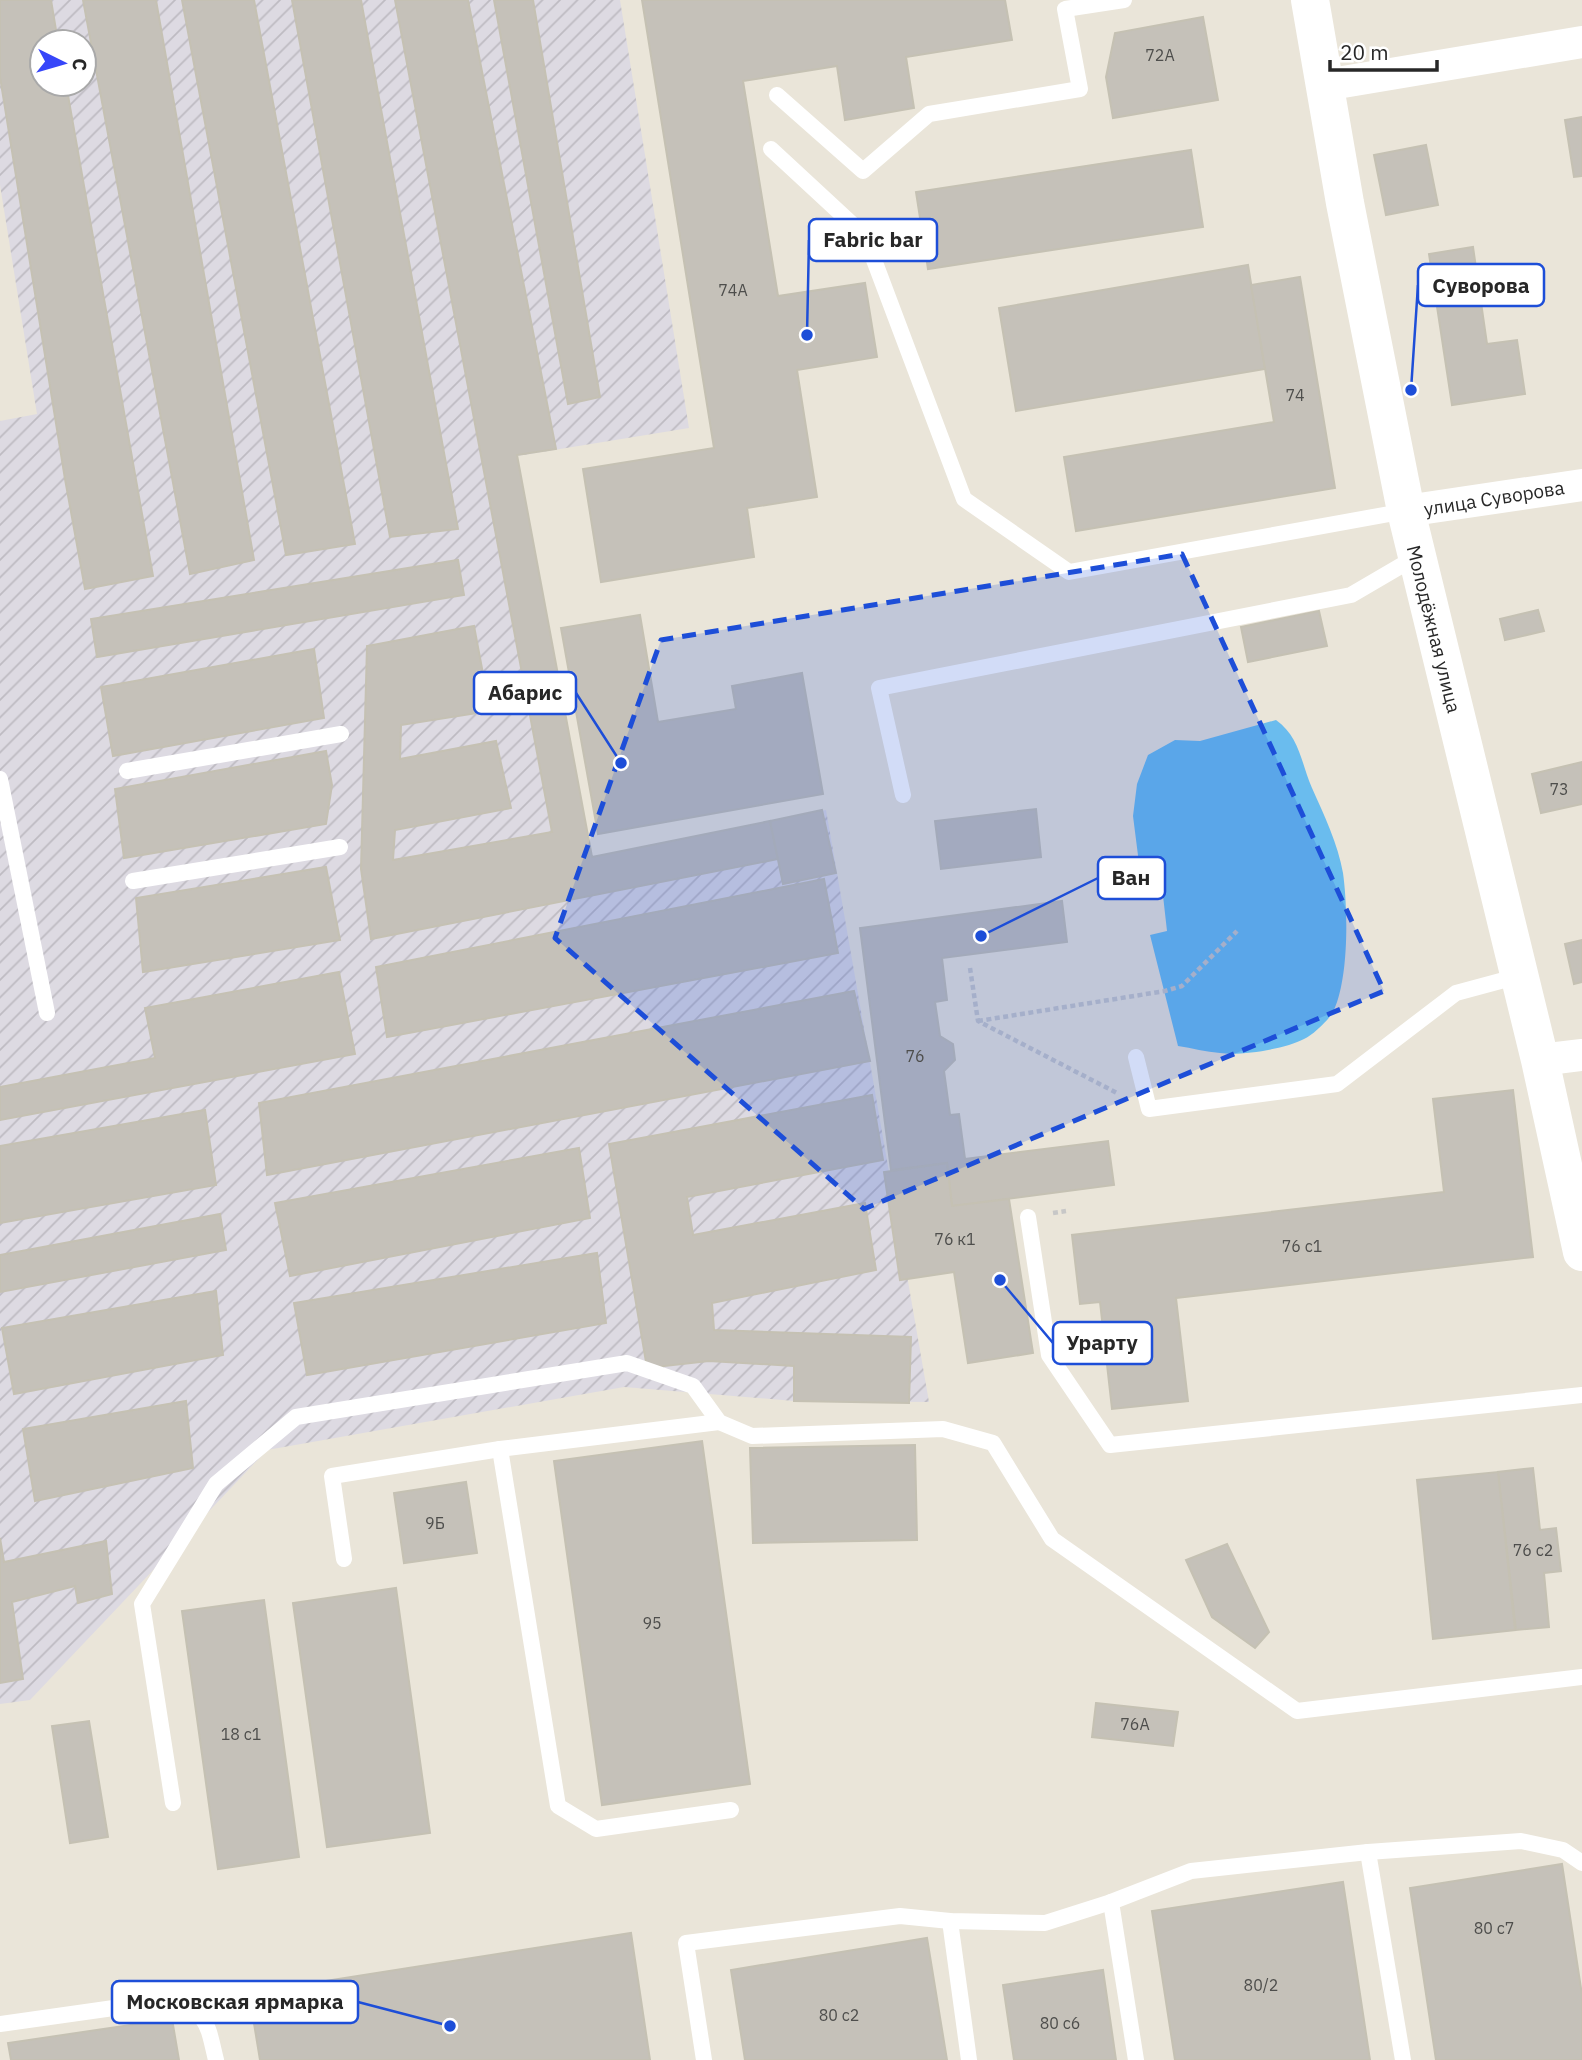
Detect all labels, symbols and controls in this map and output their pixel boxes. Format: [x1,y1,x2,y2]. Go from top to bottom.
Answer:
north arrow [28,28,98,98]
scale bar [1330,28,1437,72]
text: 20 m [1340,38,1389,66]
house number: 72А [1145,45,1175,65]
text: С [67,57,92,72]
callout: Fabric bar [809,219,937,261]
text: Fabric bar [823,225,923,253]
callout: Суворова [1418,264,1544,306]
text: Суворова [1432,271,1530,299]
house number: 74А [718,280,748,300]
house number: 74 [1285,385,1305,405]
street label: улица Суворова [1422,475,1566,521]
street label: Молодёжная улица [1402,543,1466,715]
callout: Абарис [474,672,576,714]
text: Абарис [488,678,562,706]
house number: 73 [1549,779,1569,799]
callout: Ван [1098,857,1165,899]
text: Ван [1112,863,1150,891]
house number: 76 [905,1046,925,1066]
house number: 76 к1 [934,1229,976,1249]
house number: 76 с1 [1282,1236,1322,1256]
callout: Урарту [1053,1322,1152,1364]
text: Урарту [1066,1328,1138,1356]
house number: 9Б [425,1513,445,1533]
house number: 76 с2 [1513,1540,1553,1560]
house number: 95 [642,1613,662,1633]
house number: 76А [1120,1714,1150,1734]
house number: 18 с1 [221,1724,261,1744]
house number: 80 с7 [1474,1918,1514,1938]
house number: 80/2 [1244,1975,1278,1995]
callout: Московская ярмарка [112,1981,358,2023]
text: Московская ярмарка [126,1987,344,2015]
house number: 80 с2 [819,2005,859,2025]
house number: 80 с6 [1040,2013,1080,2033]

